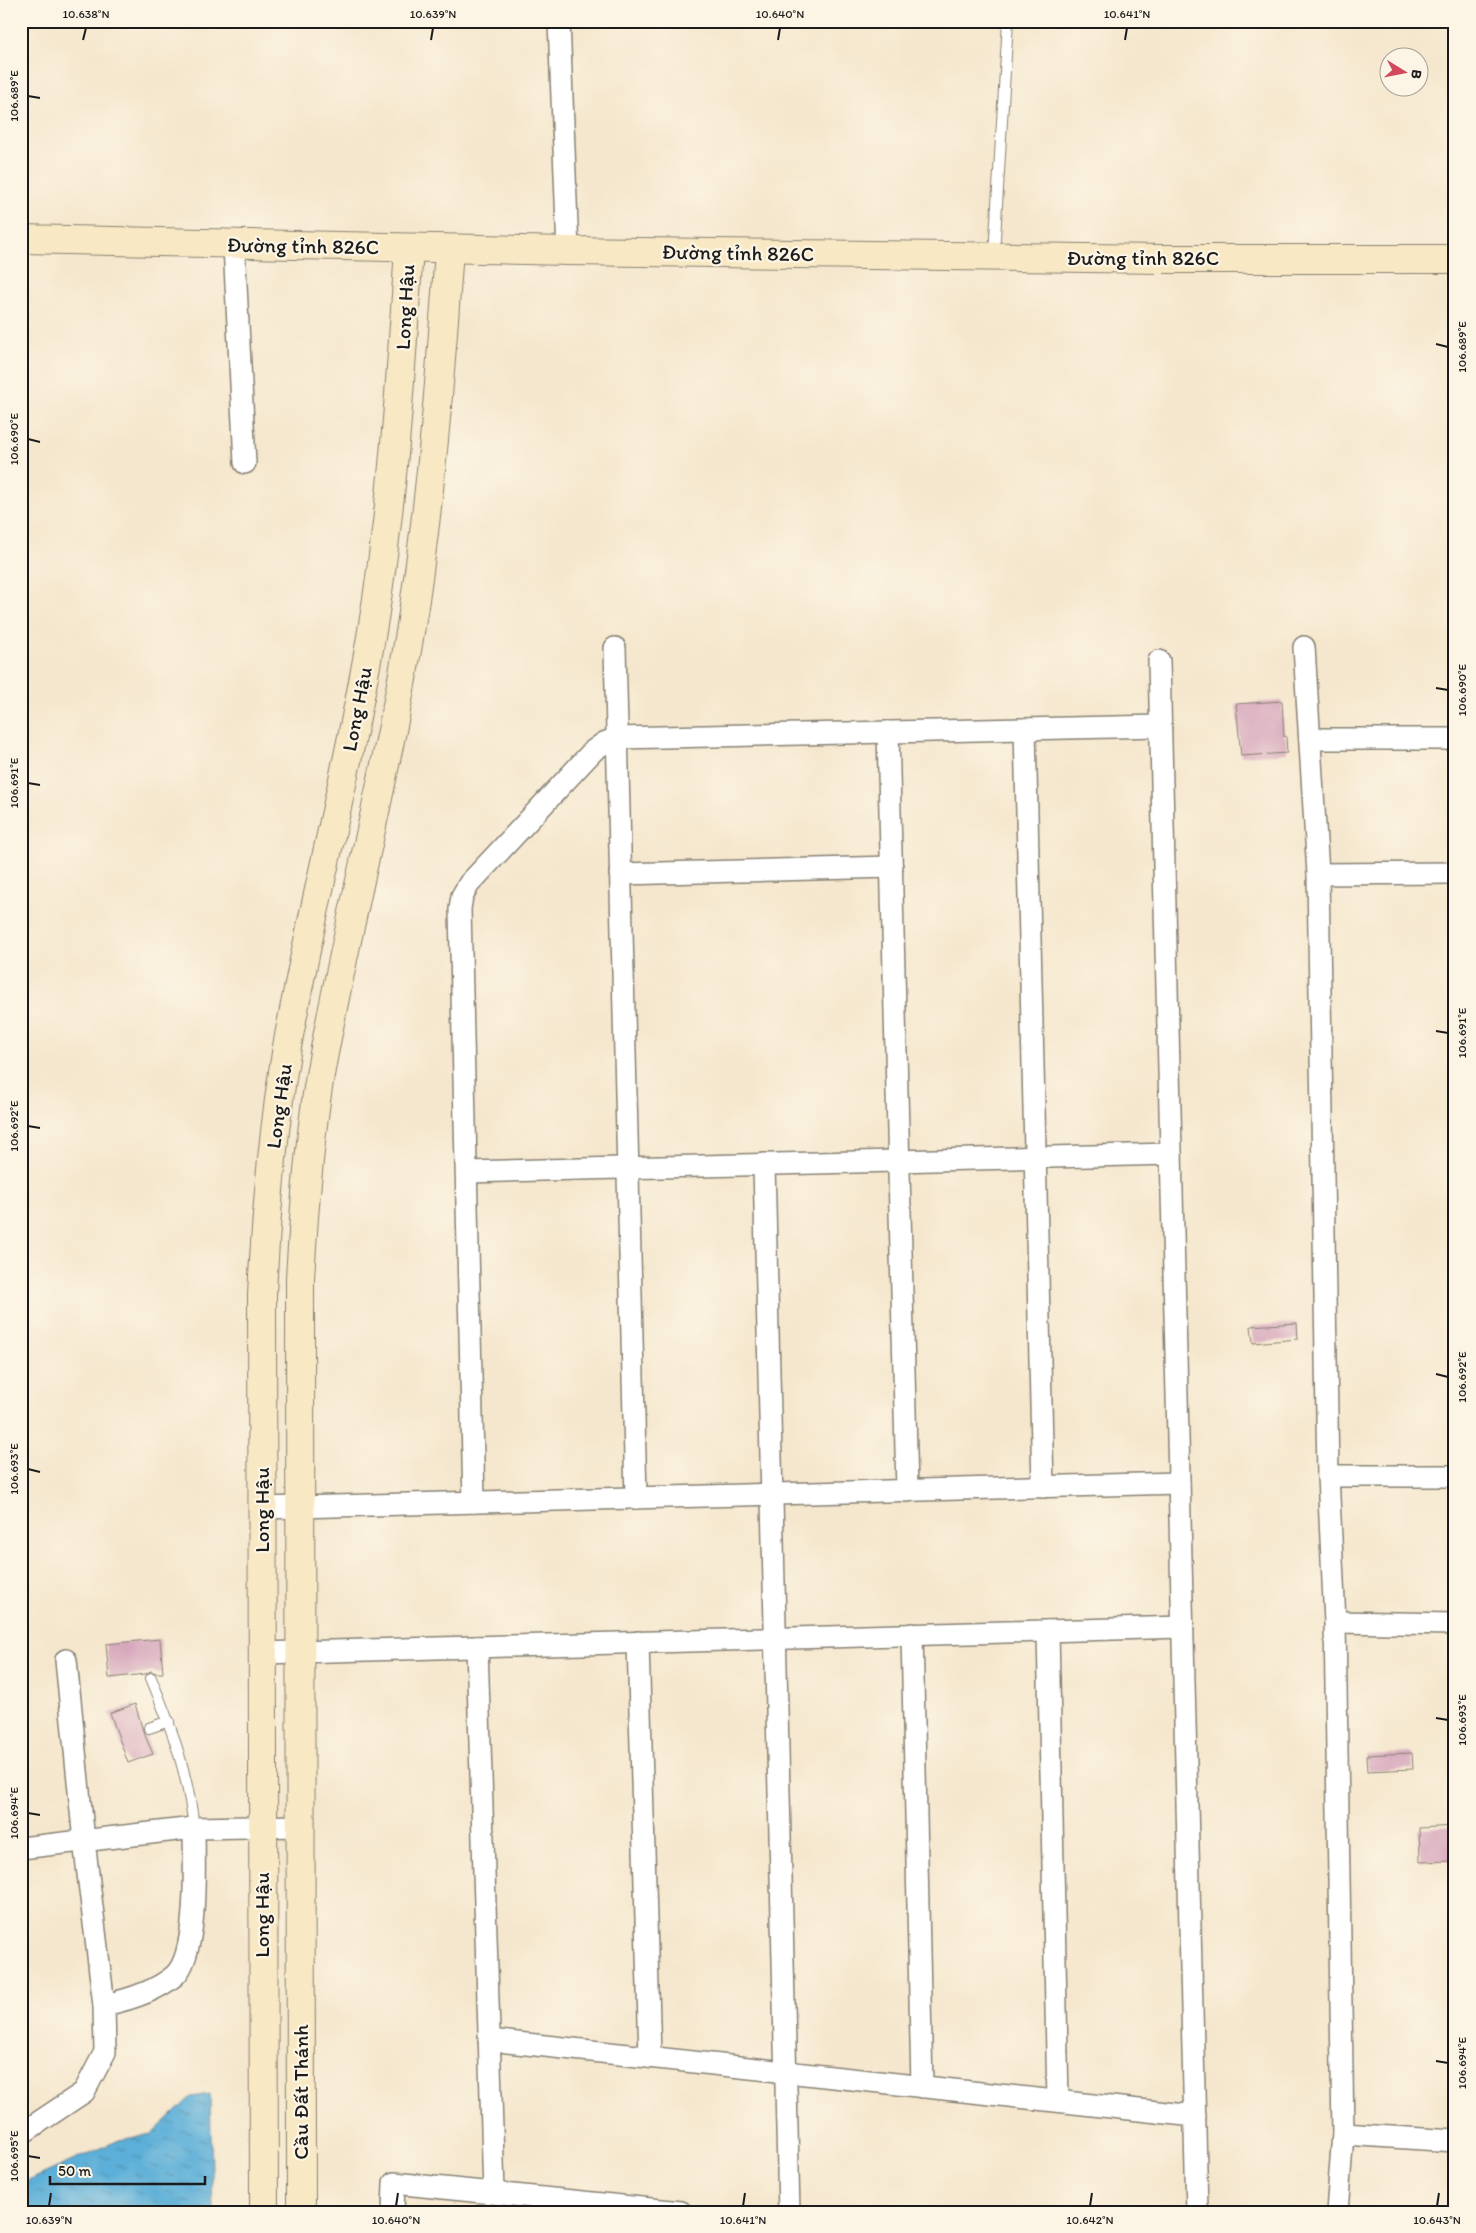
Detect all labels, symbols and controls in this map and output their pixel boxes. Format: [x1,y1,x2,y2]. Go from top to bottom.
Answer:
text: 10.638°N [62,7,110,21]
text: 10.639°N [410,7,456,21]
text: 10.640°N [756,7,804,21]
text: 10.641°N [1104,7,1150,21]
north arrow [1378,48,1428,98]
text: B [1407,68,1425,80]
text: 106.689°E [7,70,21,122]
street label: Đường tỉnh 826C [227,232,379,259]
street label: Đường tỉnh 826C [662,239,814,266]
street label: Đường tỉnh 826C [1067,245,1219,270]
street label: Long Hậu [390,263,419,350]
text: 106.689°E [1455,321,1469,373]
text: 106.690°E [7,412,21,465]
text: 106.690°E [1455,663,1469,716]
street label: Long Hậu [336,664,377,753]
text: 106.691°E [7,757,21,808]
text: 106.691°E [1455,1007,1469,1058]
street label: Long Hậu [260,1061,297,1150]
text: 106.692°E [7,1100,21,1152]
text: 106.692°E [1455,1351,1469,1403]
text: 106.693°E [7,1443,21,1495]
street label: Long Hậu [249,1467,274,1553]
text: 106.693°E [1455,1694,1469,1746]
text: 106.694°E [7,1786,21,1839]
street label: Long Hậu [249,1872,274,1958]
street label: Cầu Đất Thánh [288,2024,313,2160]
text: 106.694°E [1455,2036,1469,2089]
text: 106.695°E [7,2130,21,2182]
scale bar [50,2153,205,2185]
text: 50 m [58,2162,91,2180]
text: 10.639°N [26,2213,72,2227]
text: 10.640°N [372,2213,420,2227]
text: 10.641°N [720,2213,766,2227]
text: 10.642°N [1066,2213,1114,2227]
text: 10.643°N [1413,2213,1461,2227]

